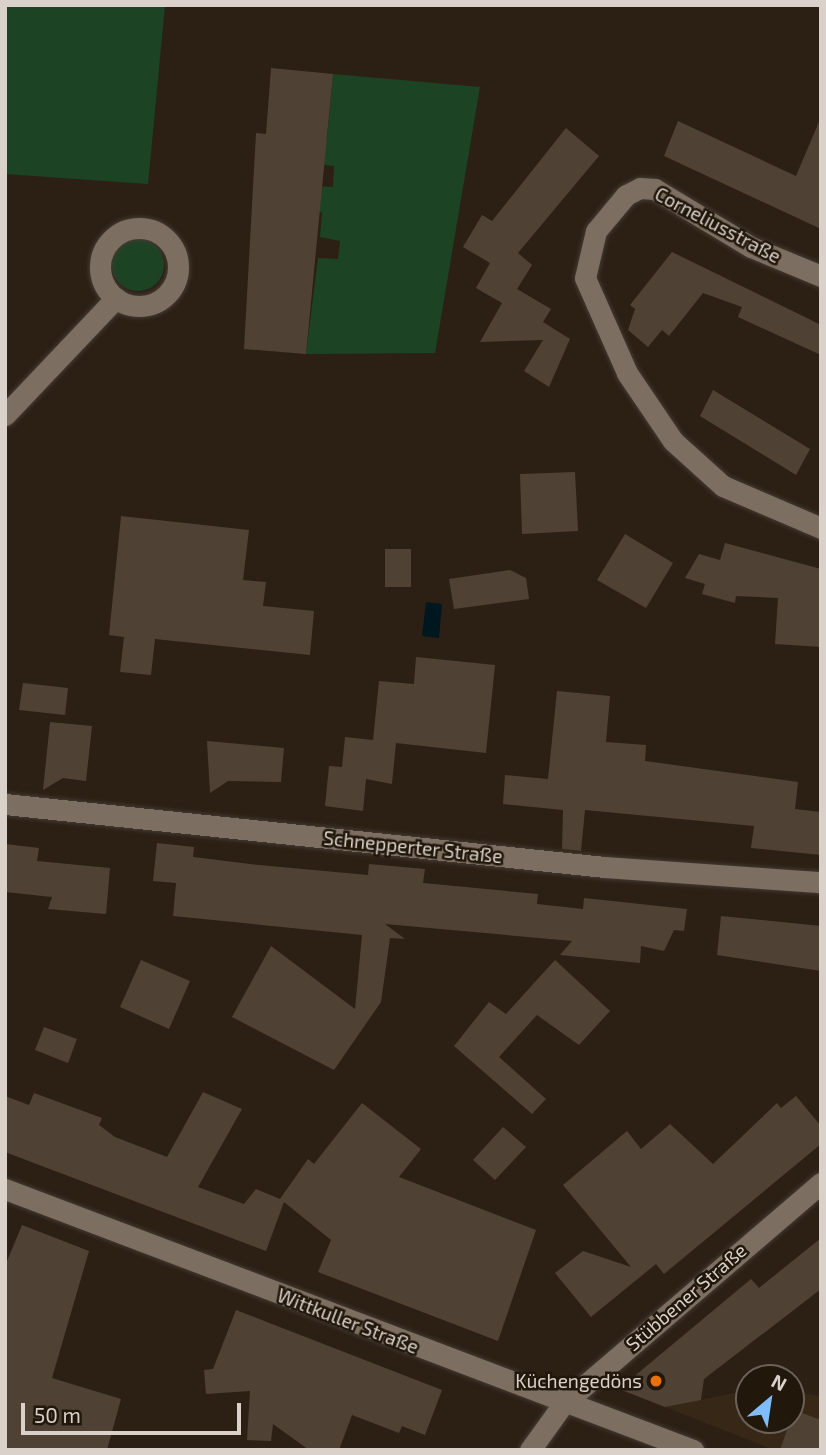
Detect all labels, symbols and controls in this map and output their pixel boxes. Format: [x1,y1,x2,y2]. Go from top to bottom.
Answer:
street label: Corneliusstraße [651,182,785,268]
street label: Schnepperter Straße [322,826,504,868]
street label: Stübbener Straße [621,1238,751,1356]
street label: Wittkuller Straße [274,1283,422,1359]
north arrow [735,1364,805,1434]
text: N [768,1369,791,1395]
place label: Küchengedöns [515,1370,642,1392]
marker: Küchengedöns [648,1373,664,1389]
scale bar [24,1388,245,1432]
text: 50 m [34,1402,81,1427]

